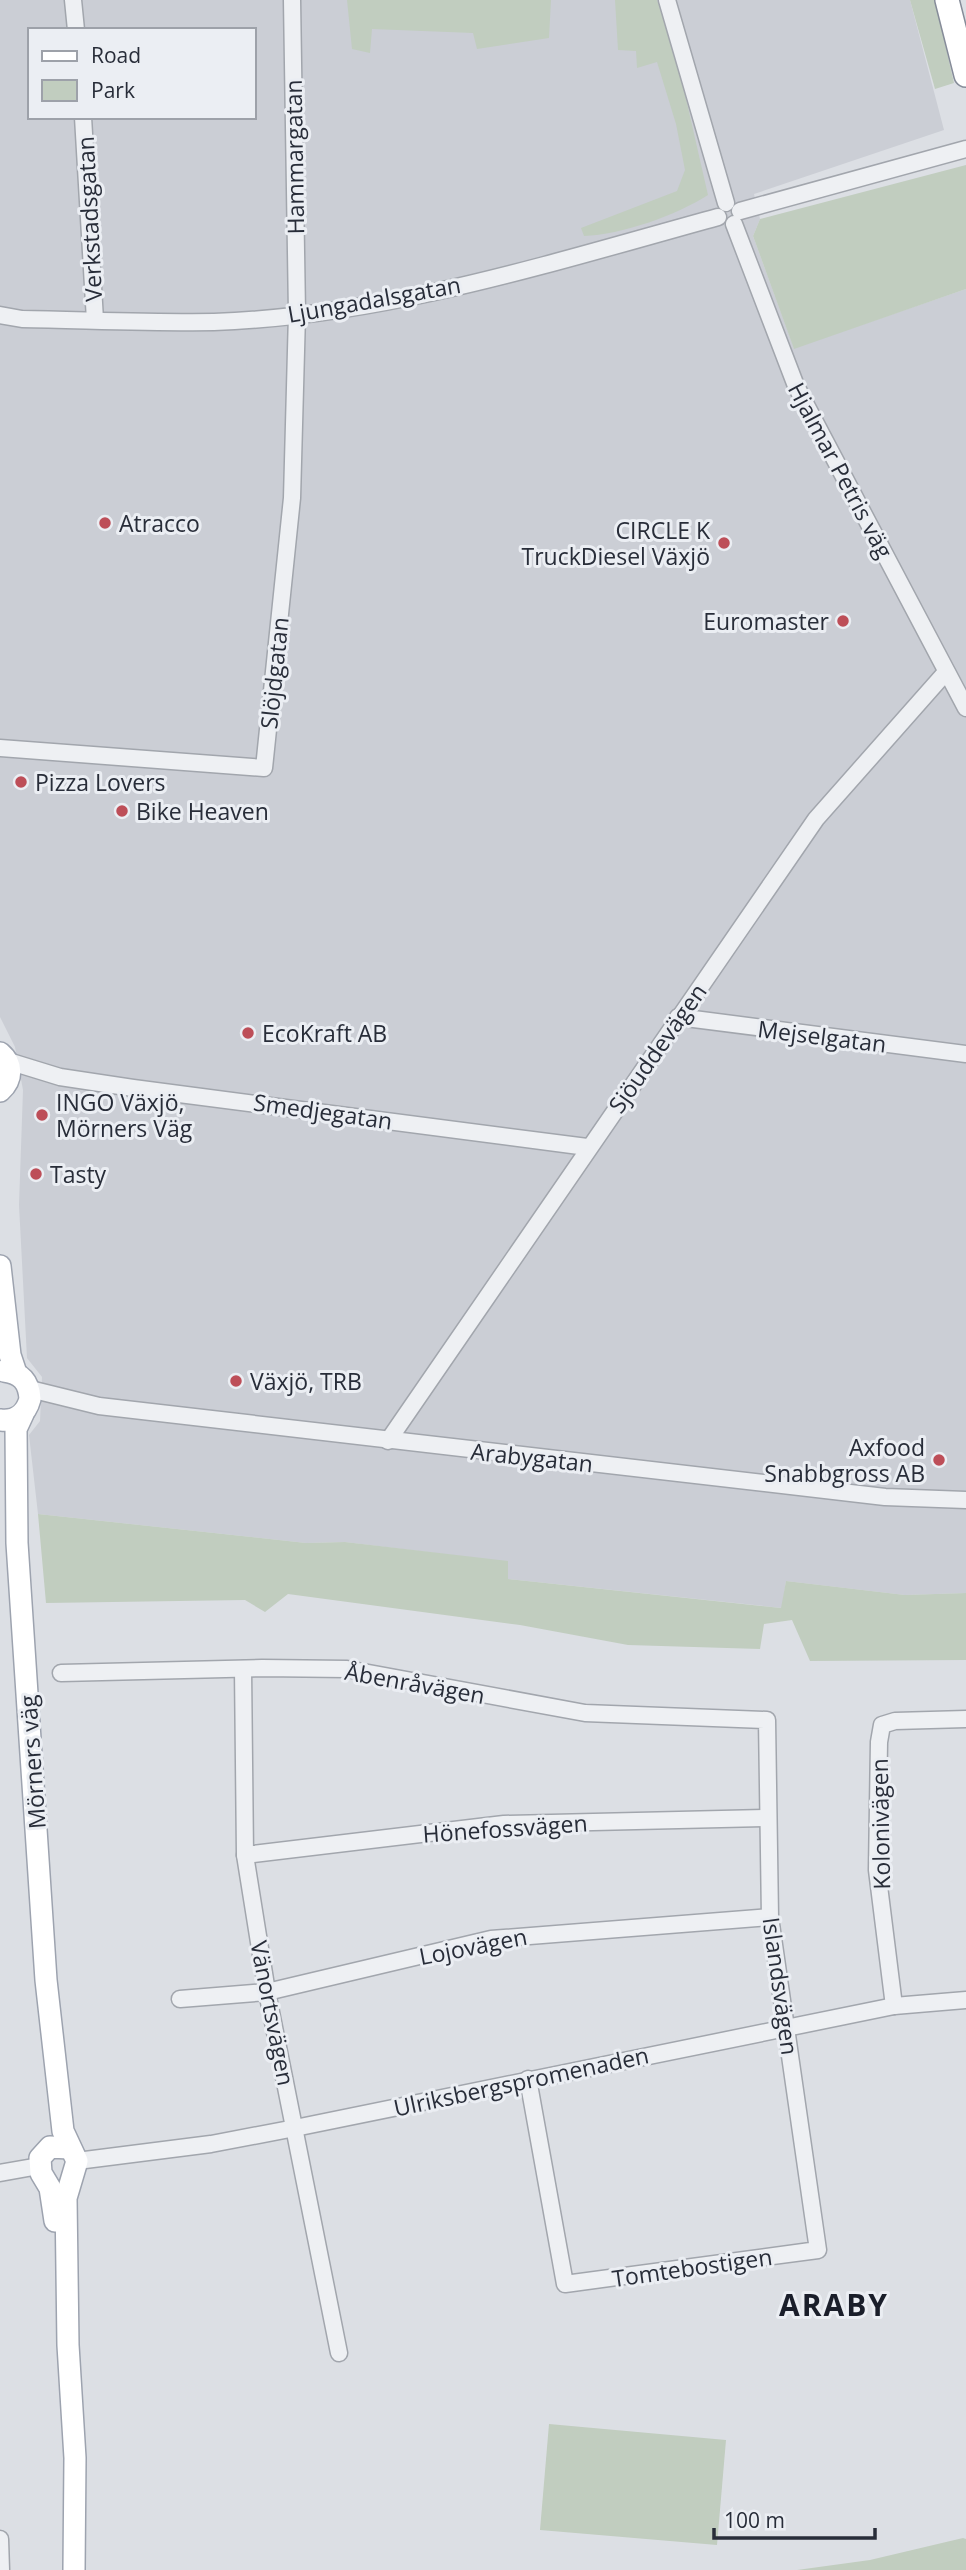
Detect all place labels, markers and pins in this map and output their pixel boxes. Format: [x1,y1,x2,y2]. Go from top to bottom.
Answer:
place label: Atracco [119,507,200,539]
place label: CIRCLE K TruckDiesel Växjö [521,514,711,572]
marker: Atracco [97,515,113,531]
marker: CIRCLE K TruckDiesel Växjö [716,535,732,551]
place label: Euromaster [703,605,830,637]
marker: Euromaster [835,613,851,629]
place label: Pizza Lovers [35,766,166,798]
marker: Pizza Lovers [13,774,29,790]
place label: Bike Heaven [136,795,269,827]
marker: Bike Heaven [114,803,130,819]
place label: EcoKraft AB [262,1017,387,1049]
marker: EcoKraft AB [240,1025,256,1041]
place label: INGO Växjö, Mörners Väg [56,1086,193,1144]
marker: INGO Växjö, Mörners Väg [34,1107,50,1123]
place label: Tasty [50,1158,107,1190]
marker: Tasty [28,1166,44,1182]
place label: Växjö, TRB [250,1365,362,1397]
marker: Växjö, TRB [228,1373,244,1389]
place label: Axfood Snabbgross AB [764,1431,925,1489]
marker: Axfood Snabbgross AB [931,1452,947,1468]

